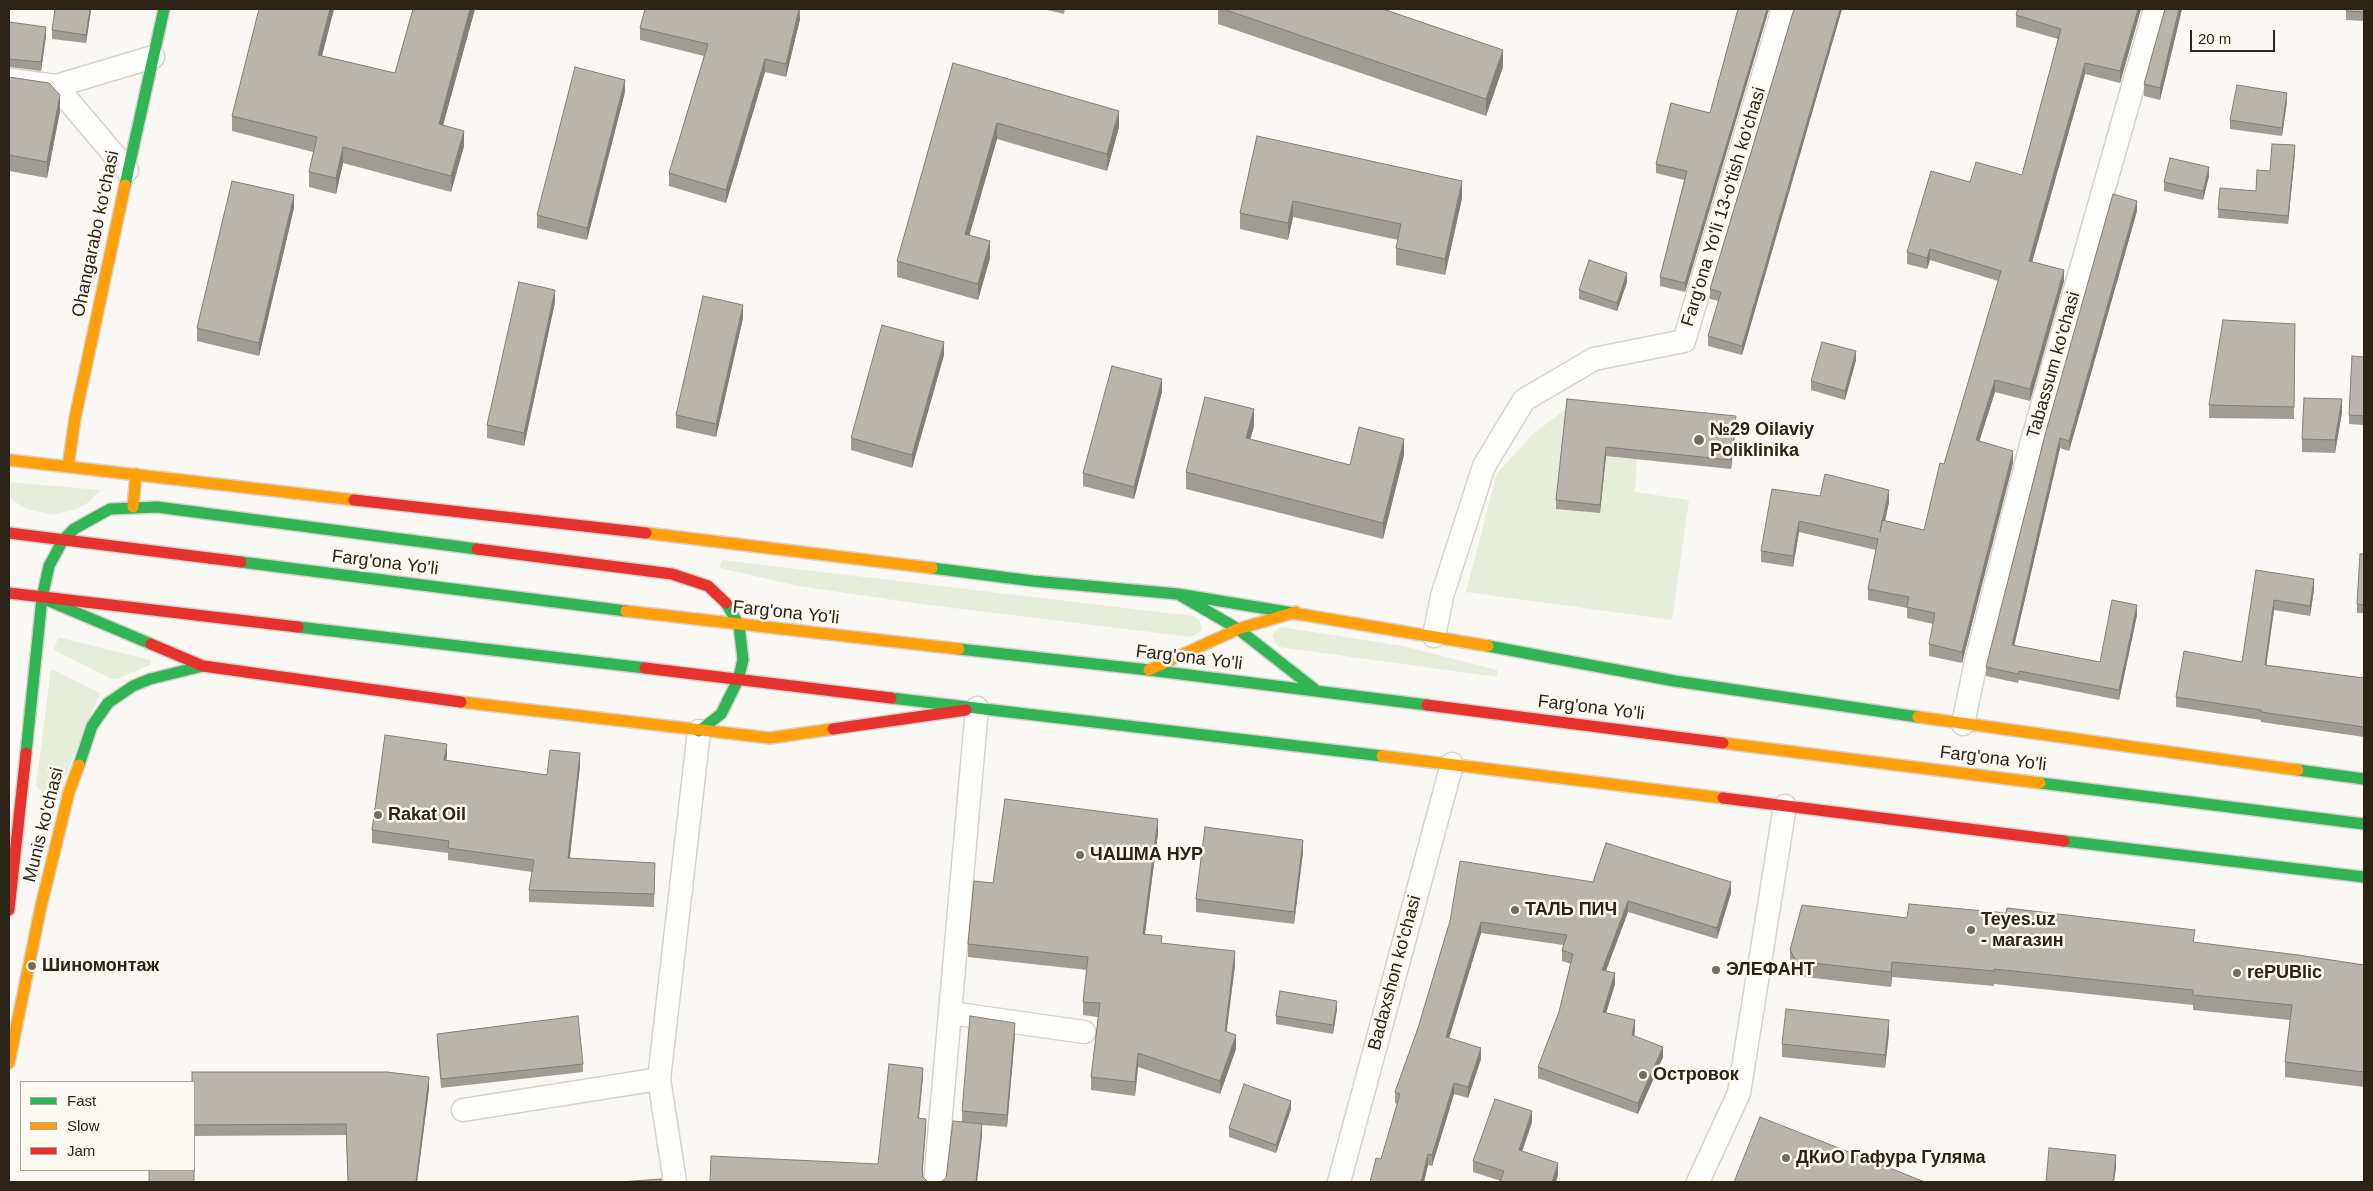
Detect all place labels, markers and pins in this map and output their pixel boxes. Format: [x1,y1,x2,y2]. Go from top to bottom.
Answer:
place label: №29 Oilaviy Poliklinika [1710,419,1814,462]
marker: №29 Oilaviy Poliklinika [1692,433,1706,447]
place label: Rakat Oil [388,804,466,826]
marker: Rakat Oil [372,809,384,821]
place label: ЧАШМА НУР [1090,844,1203,866]
marker: ЧАШМА НУР [1074,849,1086,861]
place label: ТАЛЬ ПИЧ [1525,899,1617,921]
marker: ТАЛЬ ПИЧ [1509,904,1521,916]
place label: Teyes.uz - магазин [1981,909,2064,952]
marker: Teyes.uz - магазин [1965,924,1977,936]
place label: Шиномонтаж [42,955,159,977]
place label: ЭЛЕФАНТ [1726,959,1815,981]
marker: Шиномонтаж [26,960,38,972]
place label: rePUBlic [2247,962,2322,984]
marker: ЭЛЕФАНТ [1710,964,1722,976]
marker: rePUBlic [2231,967,2243,979]
place label: Островок [1653,1064,1739,1086]
marker: Островок [1637,1069,1649,1081]
place label: ДКиО Гафура Гуляма [1796,1147,1985,1169]
marker: ДКиО Гафура Гуляма [1780,1152,1792,1164]

